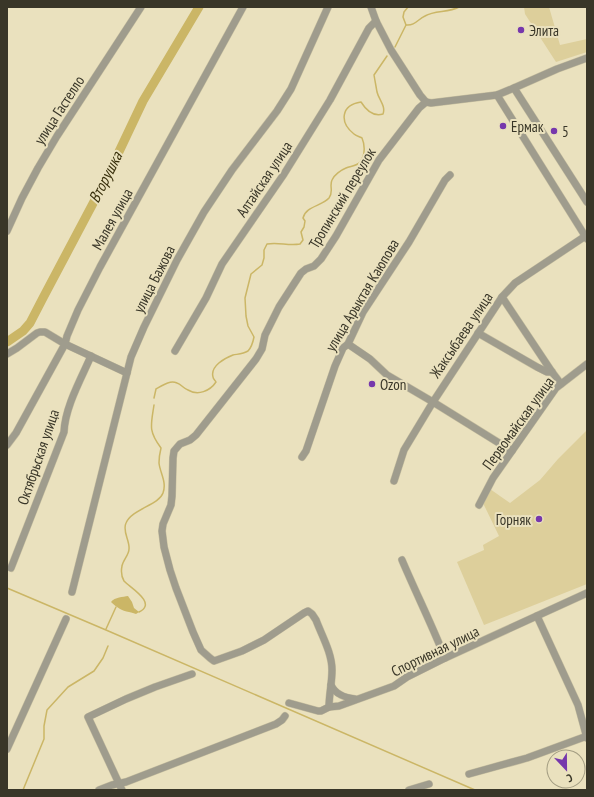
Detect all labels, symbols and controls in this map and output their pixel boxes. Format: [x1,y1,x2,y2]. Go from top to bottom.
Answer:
place label: Элита [529,21,559,40]
marker: Элита [516,25,526,35]
street label: улица Гастелло [30,72,88,148]
place label: Ермак [511,117,544,136]
marker: Ермак [498,121,508,131]
place label: 5 [562,122,569,141]
marker: 5 [549,126,559,136]
street label: Алтайская улица [232,138,296,220]
street label: Тропинский переулок [304,144,380,252]
water label: Вторушка [84,147,127,206]
street label: Малея улица [87,185,137,253]
street label: улица Арыктая Каюпова [321,235,403,355]
street label: улица Бажова [129,242,179,316]
street label: Жаксыбаева улица [425,288,497,382]
street label: Первомайская улица [478,373,558,473]
place label: Ozon [380,375,406,394]
marker: Ozon [367,379,377,389]
street label: Октябрьская улица [13,407,63,507]
place label: Горняк [496,510,531,529]
marker: Горняк [534,514,544,524]
street label: Спортивная улица [388,621,482,681]
north arrow [546,749,586,789]
text: С [565,771,575,786]

